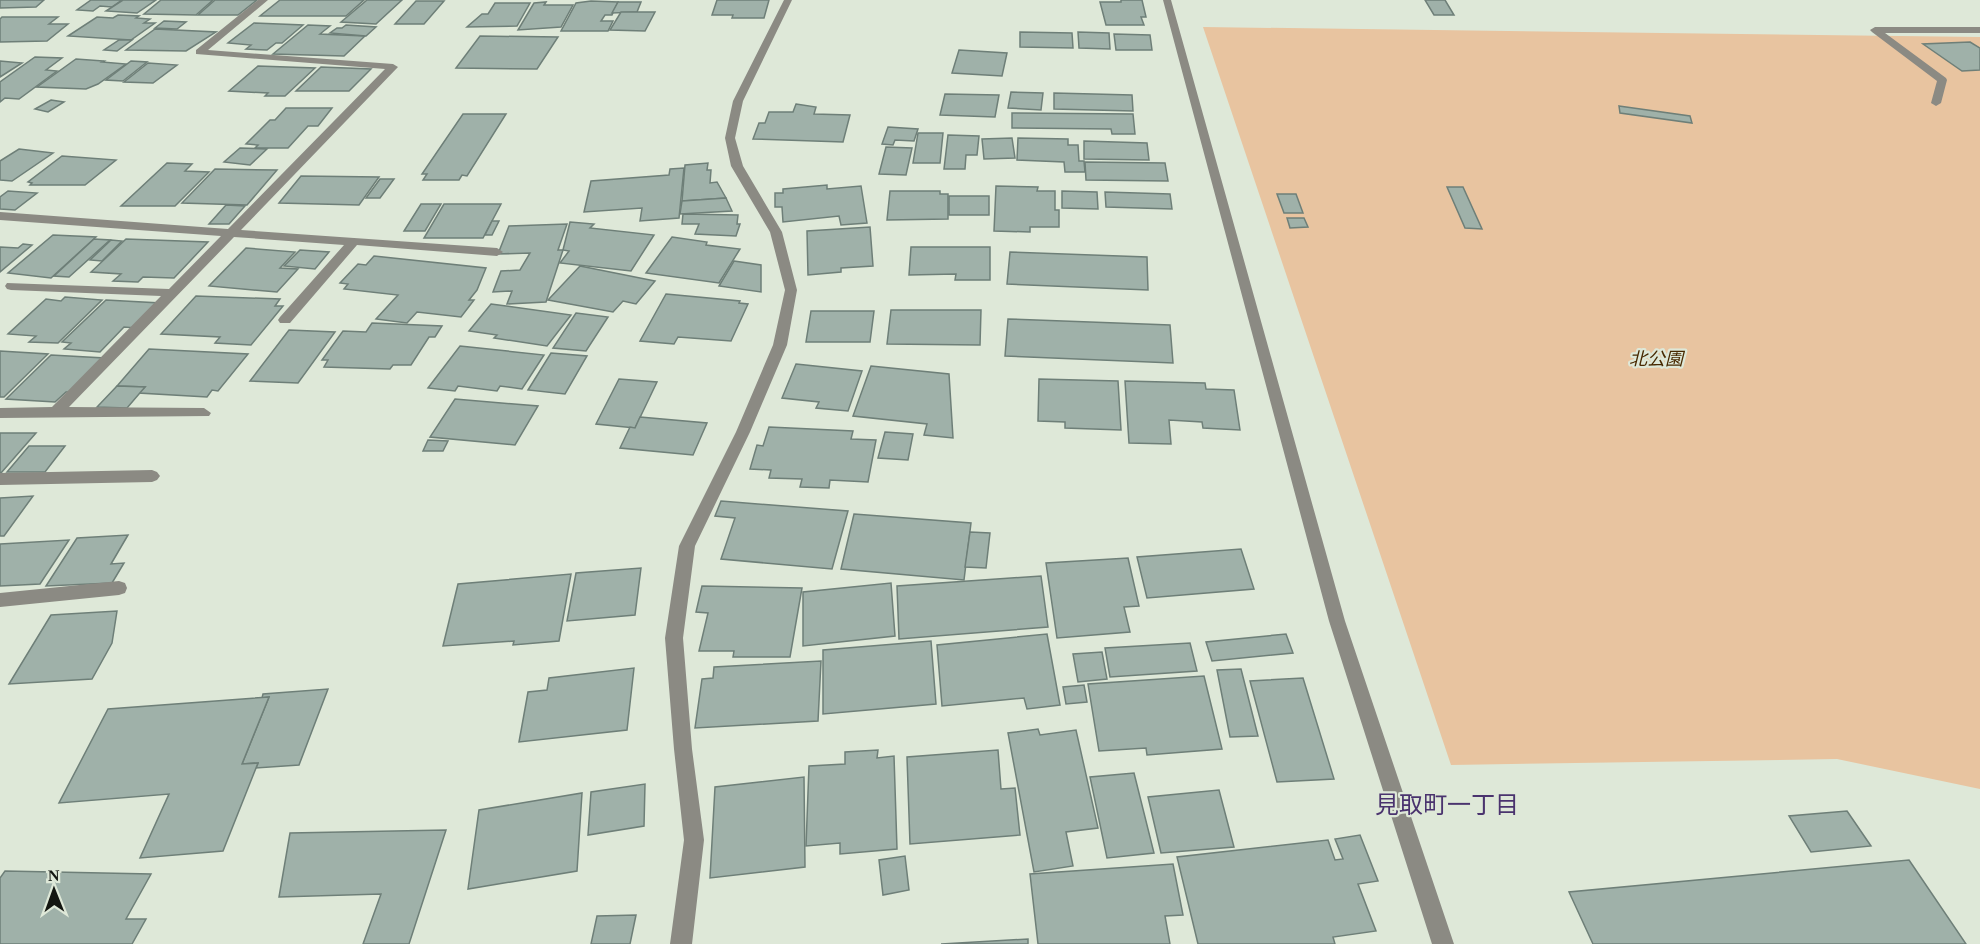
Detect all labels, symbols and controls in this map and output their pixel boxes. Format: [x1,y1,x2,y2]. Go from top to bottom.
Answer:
park label: 北公園 [1629,349,1686,369]
district label: 見取町一丁目 [1375,792,1519,818]
north arrow [24,860,84,920]
text: N [48,867,60,884]

